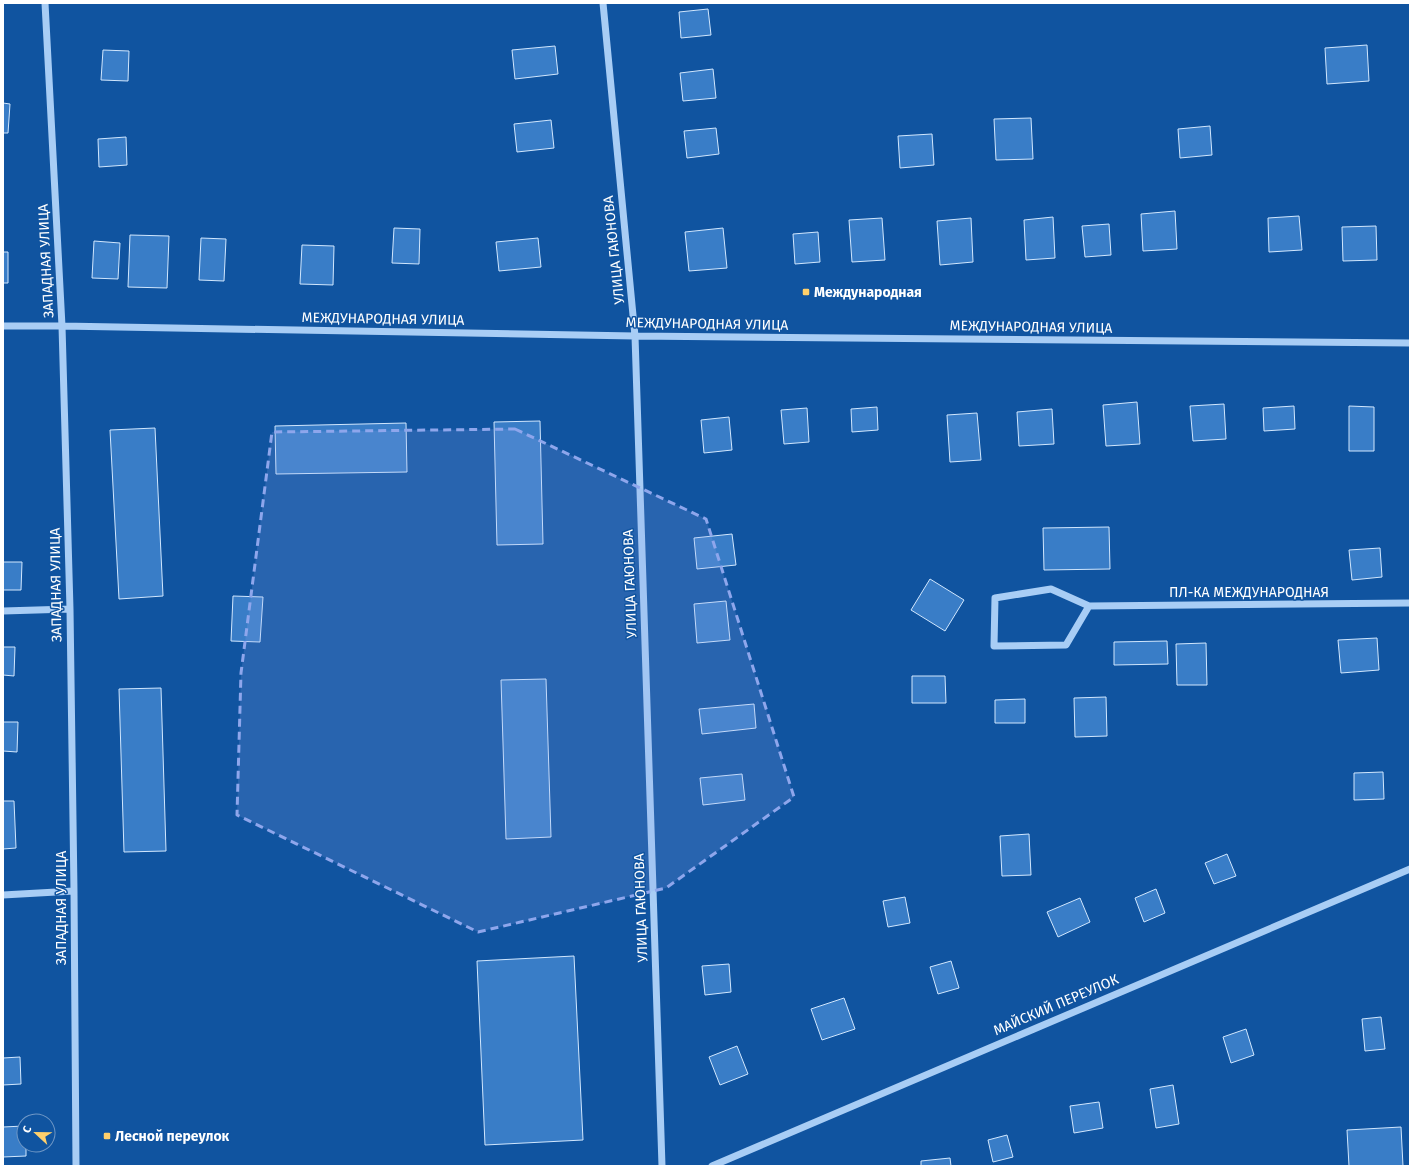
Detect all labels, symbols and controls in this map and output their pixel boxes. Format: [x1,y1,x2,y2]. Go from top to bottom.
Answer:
street label: УЛИЦА ГАЮНОВА [600,195,628,305]
street label: ЗАПАДНАЯ УЛИЦА [35,203,57,319]
place label: Международная [814,284,922,301]
marker: Международная [801,287,811,297]
street label: МЕЖДУНАРОДНАЯ УЛИЦА [301,309,465,329]
street label: МЕЖДУНАРОДНАЯ УЛИЦА [625,314,789,334]
street label: МЕЖДУНАРОДНАЯ УЛИЦА [949,317,1113,337]
street label: ЗАПАДНАЯ УЛИЦА [47,528,65,642]
street label: УЛИЦА ГАЮНОВА [620,529,640,639]
street label: ПЛ-КА МЕЖДУНАРОДНАЯ [1169,584,1329,601]
street label: ЗАПАДНАЯ УЛИЦА [53,851,70,965]
street label: УЛИЦА ГАЮНОВА [631,853,651,963]
street label: МАЙСКИЙ ПЕРЕУЛОК [991,971,1122,1039]
north arrow [16,1113,56,1153]
text: С [20,1123,35,1135]
place label: Лесной переулок [115,1128,230,1145]
marker: Лесной переулок [102,1131,112,1141]

